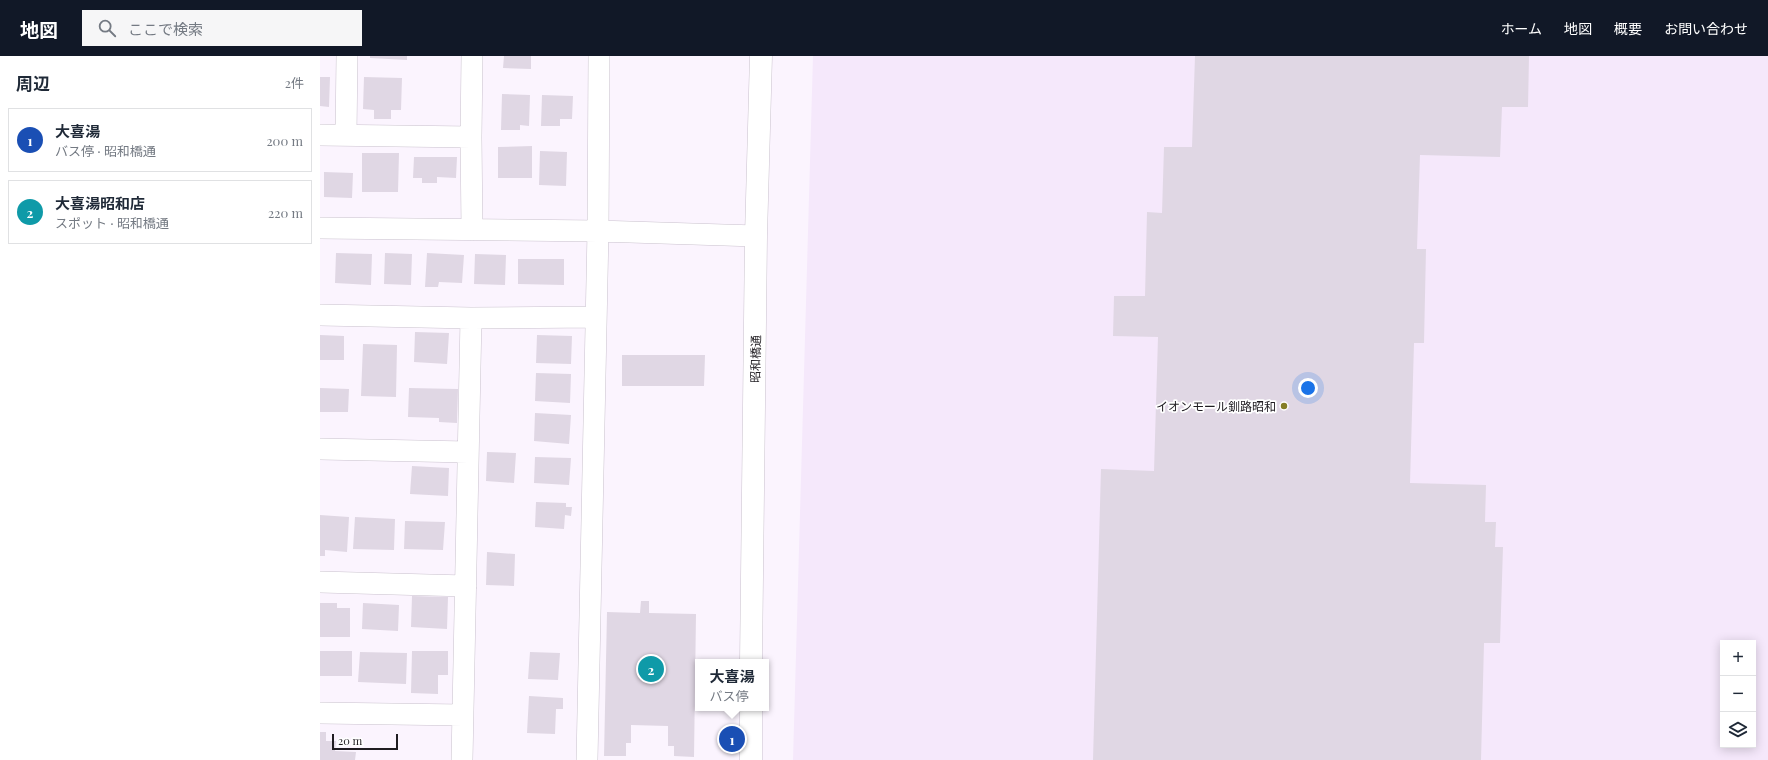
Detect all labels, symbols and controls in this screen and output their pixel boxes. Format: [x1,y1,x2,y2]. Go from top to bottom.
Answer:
search box [82,10,362,46]
text: 地図 [20,16,58,42]
icon: search [96,17,118,39]
text: ここで検索 [128,19,203,39]
text: ホーム [1500,19,1542,38]
text: 地図 [1564,19,1592,38]
text: 概要 [1614,19,1642,38]
text: お問い合わせ [1664,19,1748,38]
text: 周辺 [16,72,50,94]
text: 2件 [285,74,304,91]
text: 大喜湯 [55,121,100,141]
text: 1 [28,132,32,149]
text: 200 m [266,132,303,149]
text: バス停 · 昭和橋通 [55,142,156,159]
text: 大喜湯昭和店 [55,193,145,213]
text: 2 [27,204,33,221]
text: 220 m [268,204,303,221]
text: スポット · 昭和橋通 [55,214,169,231]
street label: 昭和橋通 [747,335,763,383]
your location [1298,378,1318,398]
place label: イオンモール釧路昭和 [1156,398,1276,414]
marker: イオンモール釧路昭和 [1279,401,1289,411]
map controls [1720,640,1756,748]
button: + [1720,640,1756,676]
pin: 2 [638,654,664,684]
popup [695,659,769,711]
text: 大喜湯 [709,666,755,686]
button: − [1720,676,1756,712]
text: バス停 [709,687,749,704]
button: layers [1720,712,1756,748]
pin: 1 [719,724,745,754]
scale bar [332,732,398,751]
text: 20 m [338,733,362,748]

